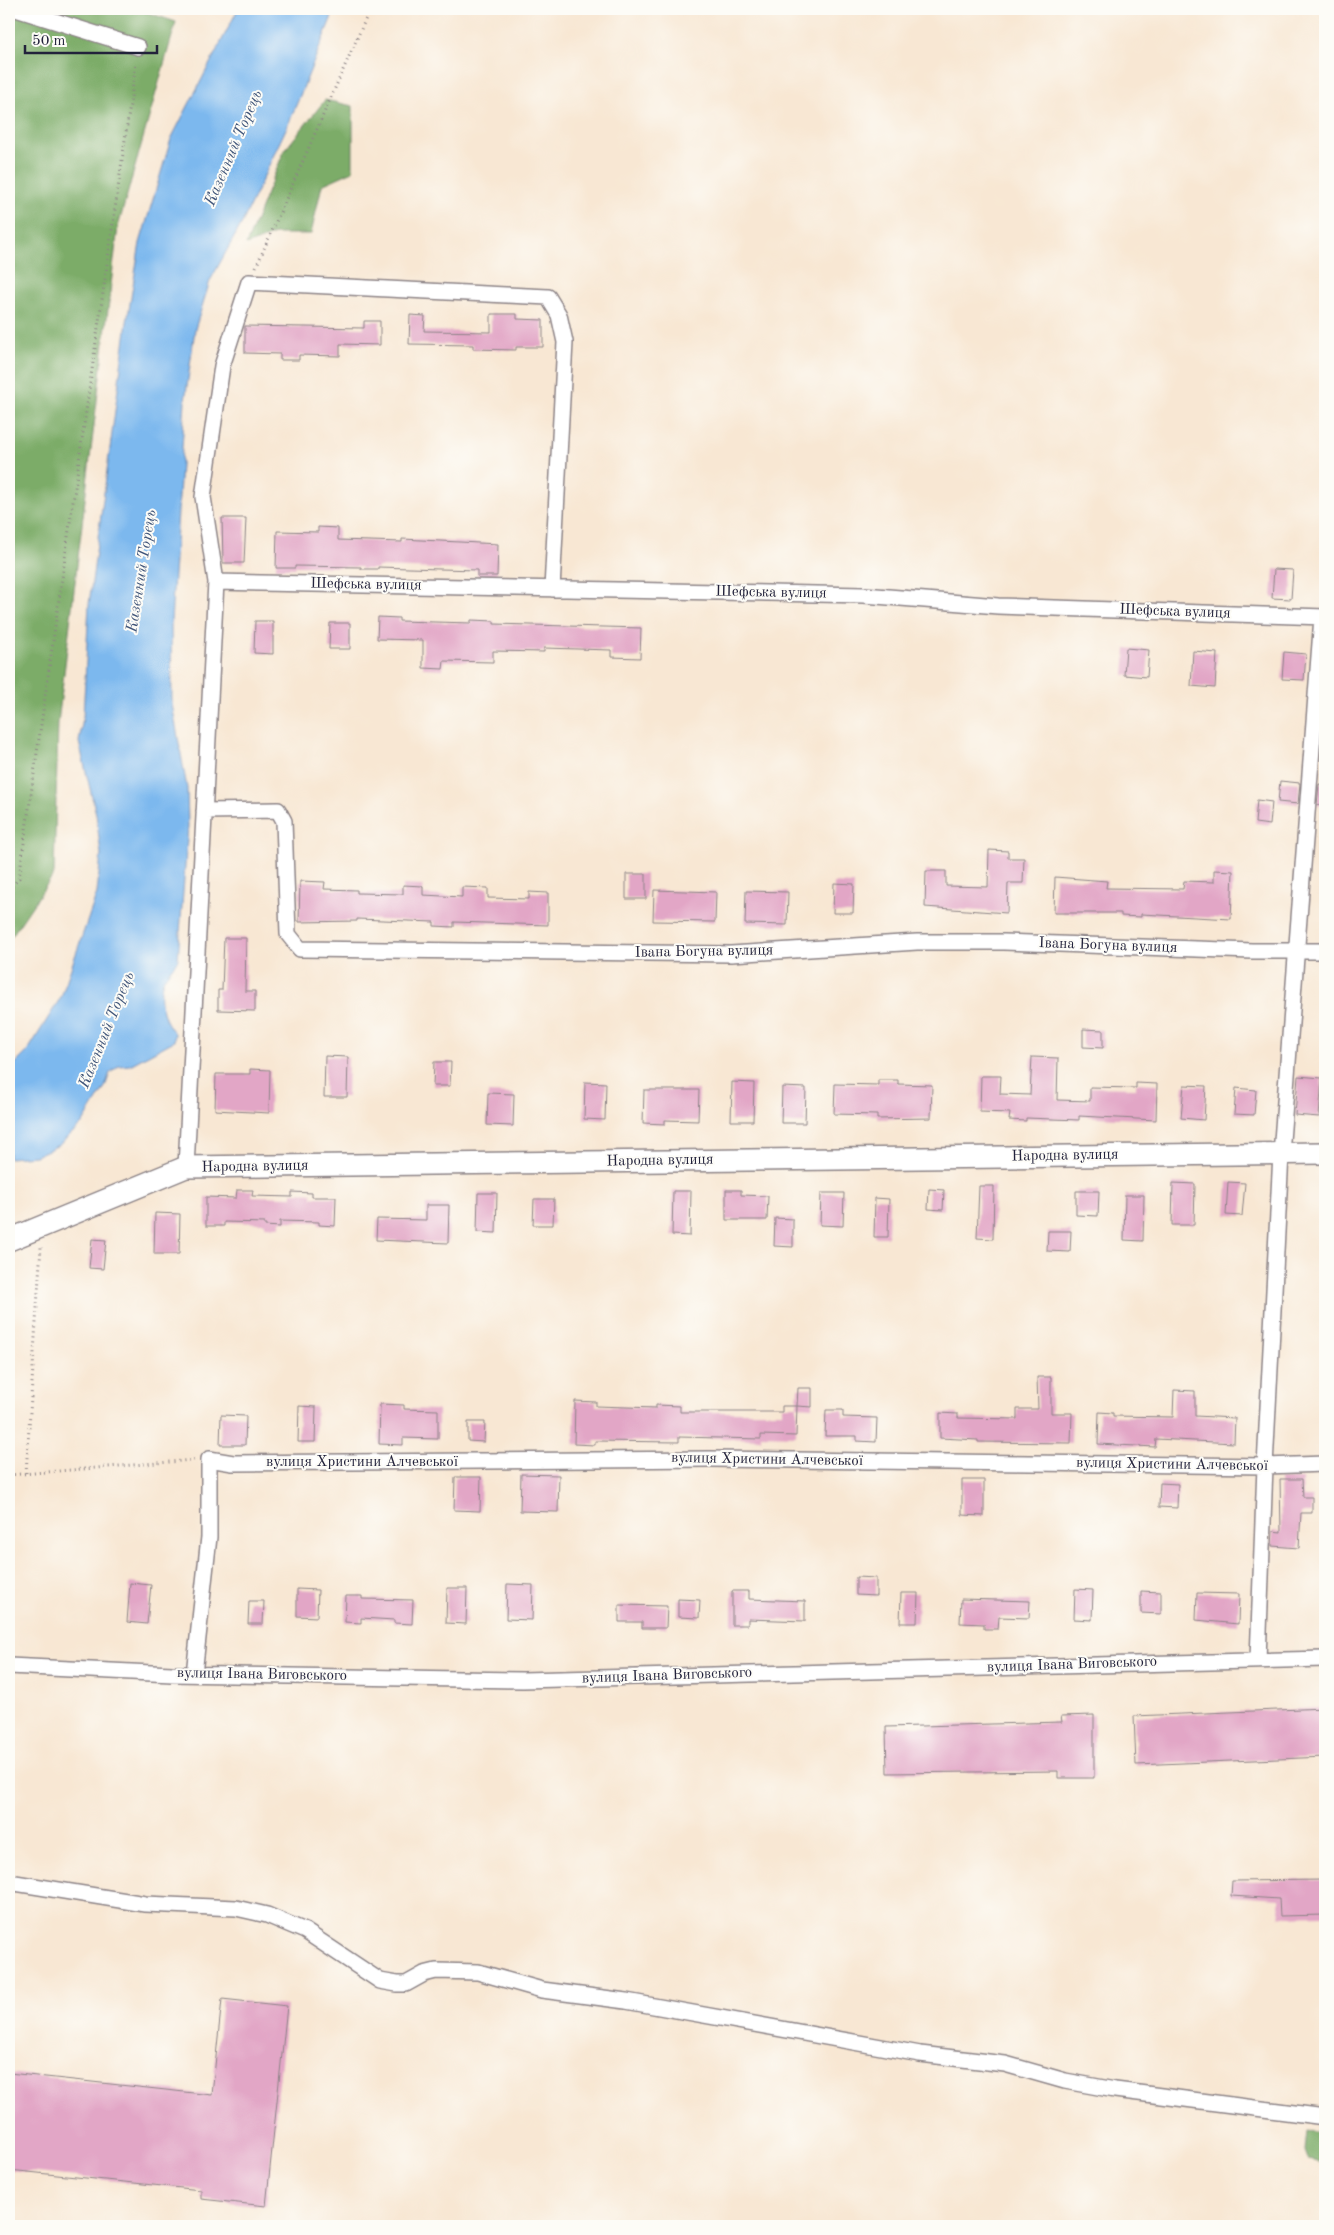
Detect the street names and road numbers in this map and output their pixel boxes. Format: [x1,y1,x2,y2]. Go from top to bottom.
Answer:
street label: Шефська вулиця [310,577,422,593]
street label: Шефська вулиця [715,585,827,601]
street label: Шефська вулиця [1119,603,1231,621]
street label: Івана Богуна вулиця [1038,936,1178,956]
street label: Івана Богуна вулиця [635,943,774,961]
street label: Народна вулиця [1011,1148,1119,1164]
street label: Народна вулиця [606,1153,714,1169]
street label: Народна вулиця [201,1159,309,1175]
street label: вулиця Христини Алчевської [671,1451,864,1469]
street label: вулиця Христини Алчевської [266,1455,459,1470]
street label: вулиця Христини Алчевської [1076,1456,1269,1474]
street label: вулиця Івана Виговського [987,1655,1157,1675]
street label: вулиця Івана Виговського [177,1666,347,1684]
street label: вулиця Івана Виговського [582,1666,752,1686]

